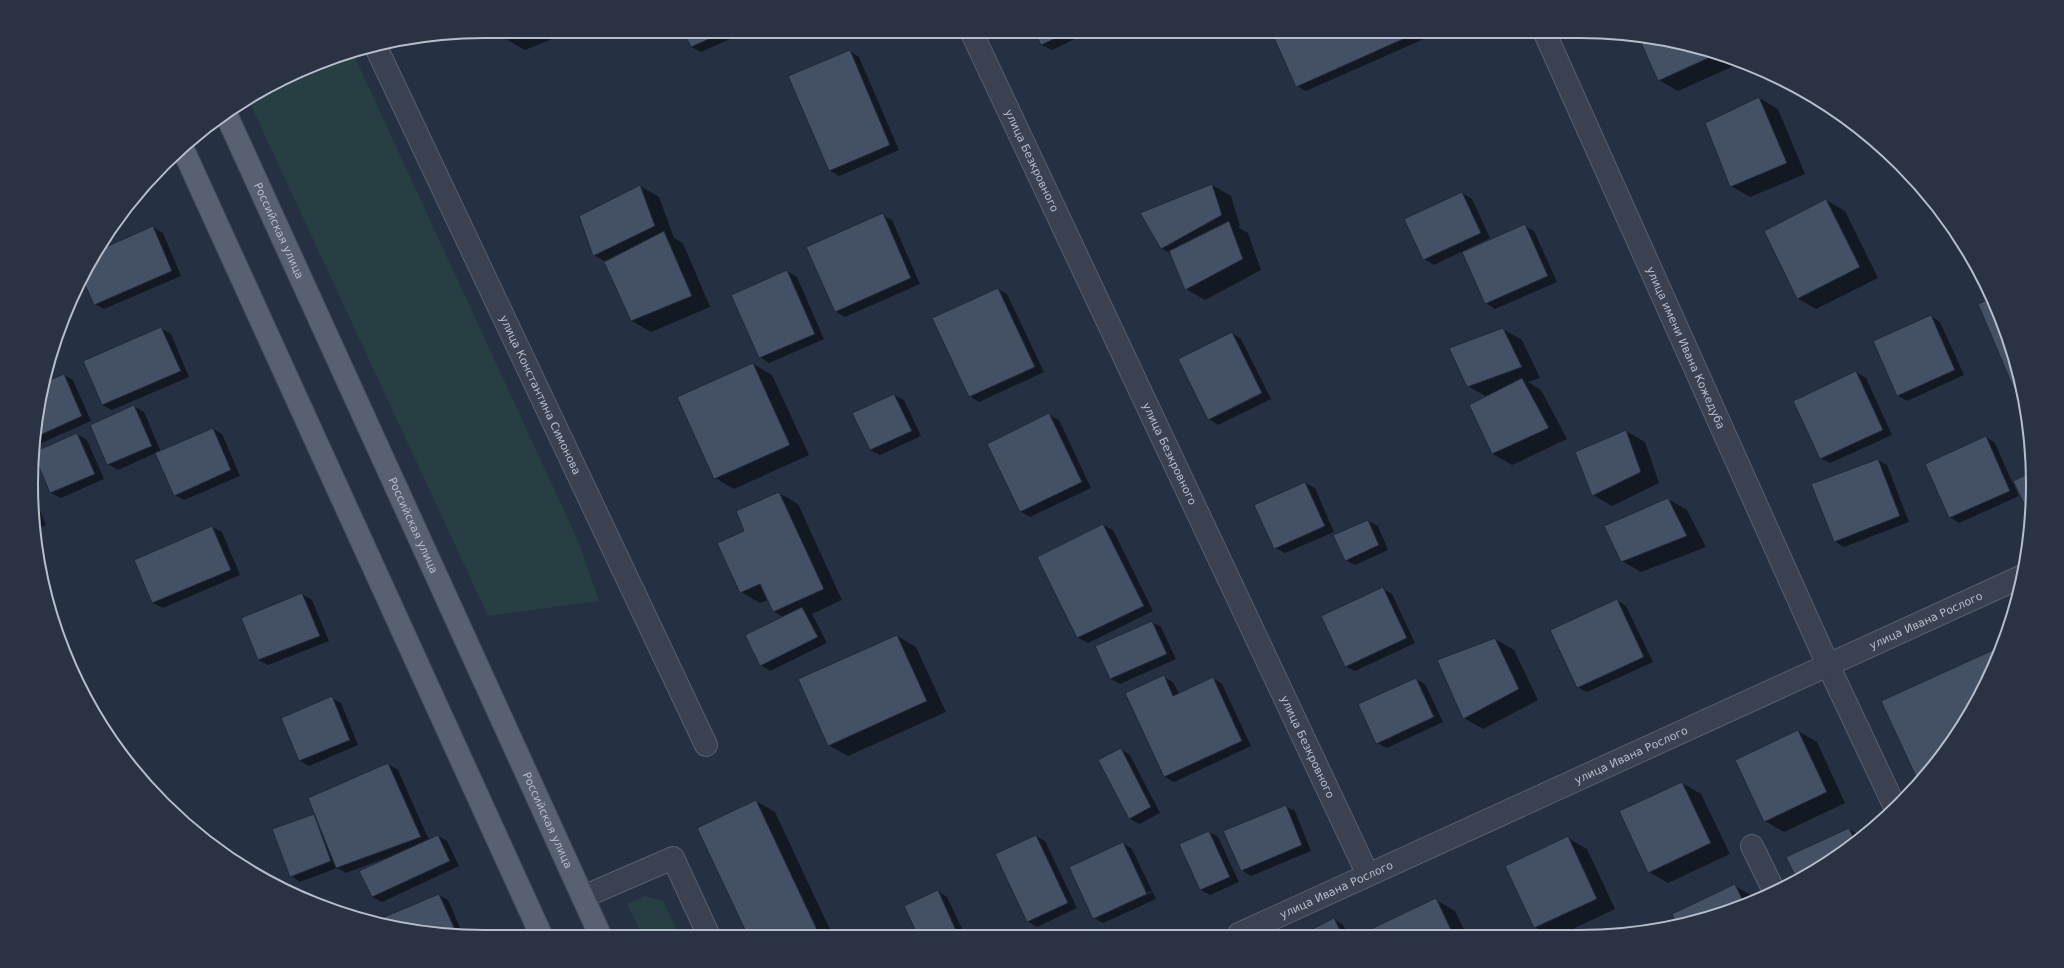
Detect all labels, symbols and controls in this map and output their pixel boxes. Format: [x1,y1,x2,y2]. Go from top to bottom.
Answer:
street label: улица Безкровного [1002,107,1061,214]
street label: Российская улица [251,181,306,281]
street label: улица имени Ивана Кожедуба [1643,265,1727,431]
street label: улица Константина Симонова [497,313,583,477]
street label: улица Безкровного [1140,400,1199,507]
street label: Российская улица [385,475,441,576]
street label: улица Ивана Рослого [1867,589,1985,652]
street label: улица Безкровного [1278,694,1337,801]
street label: улица Ивана Рослого [1573,724,1690,787]
street label: Российская улица [520,770,575,871]
street label: улица Ивана Рослого [1278,858,1395,921]

